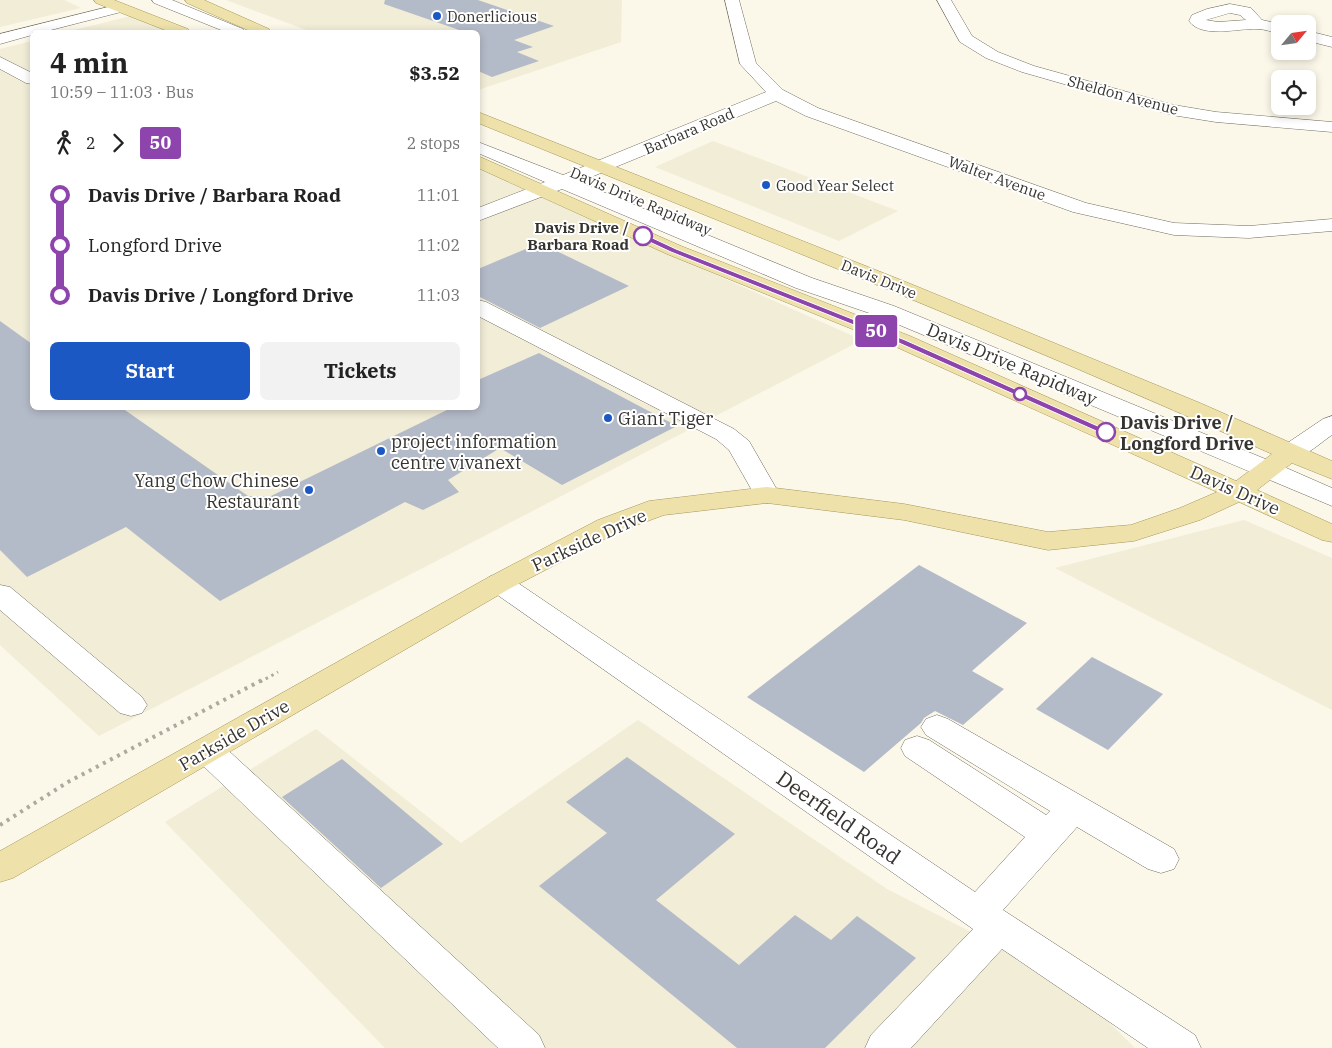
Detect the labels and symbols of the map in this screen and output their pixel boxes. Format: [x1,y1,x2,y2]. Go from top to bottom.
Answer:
place label: Donerlicious [447,7,537,26]
marker: Donerlicious [431,10,443,22]
north arrow [1271,15,1316,60]
street label: Sheldon Avenue [1065,71,1181,119]
street label: Barbara Road [641,103,737,159]
street label: Walter Avenue [946,152,1048,204]
street label: Davis Drive Rapidway [567,162,715,240]
place label: Good Year Select [776,176,894,195]
marker: Good Year Select [760,179,772,191]
place label: Davis Drive / Barbara Road [527,218,630,254]
marker: Davis Drive / Barbara Road [633,226,653,246]
street label: Davis Drive [838,255,920,303]
line badge: 50 [854,315,898,347]
street label: Davis Drive Rapidway [923,318,1101,410]
unlabelled marker [1013,387,1027,401]
place label: Giant Tiger [618,407,713,430]
place label: Davis Drive / Longford Drive [1120,411,1254,455]
marker: Giant Tiger [602,412,614,424]
marker: Davis Drive / Longford Drive [1096,422,1116,442]
place label: project information centre vivanext [391,430,557,474]
marker: project information centre vivanext [375,445,387,457]
street label: Davis Drive [1186,460,1284,520]
place label: Yang Chow Chinese Restaurant [134,469,299,513]
marker: Yang Chow Chinese Restaurant [303,484,315,496]
street label: Parkside Drive [528,503,650,577]
street label: Parkside Drive [175,694,293,776]
street label: Deerfield Road [771,764,907,870]

